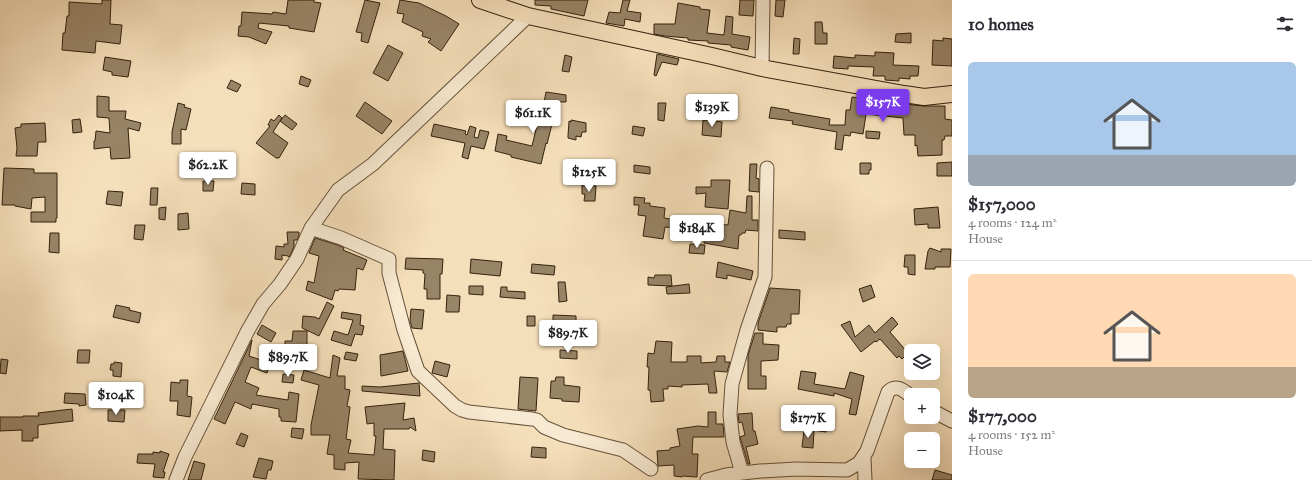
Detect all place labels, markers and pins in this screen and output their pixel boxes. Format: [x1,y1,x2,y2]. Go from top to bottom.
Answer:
pin: $157K [855,89,911,123]
pin: $139K [684,94,740,128]
pin: $61.1K [500,100,566,134]
pin: $62.2K [175,152,241,186]
pin: $125K [561,159,617,193]
pin: $184K [669,215,725,249]
pin: $89.7K [535,320,601,354]
pin: $89.7K [255,344,321,378]
pin: $104K [88,382,144,416]
pin: $177K [780,405,836,439]

